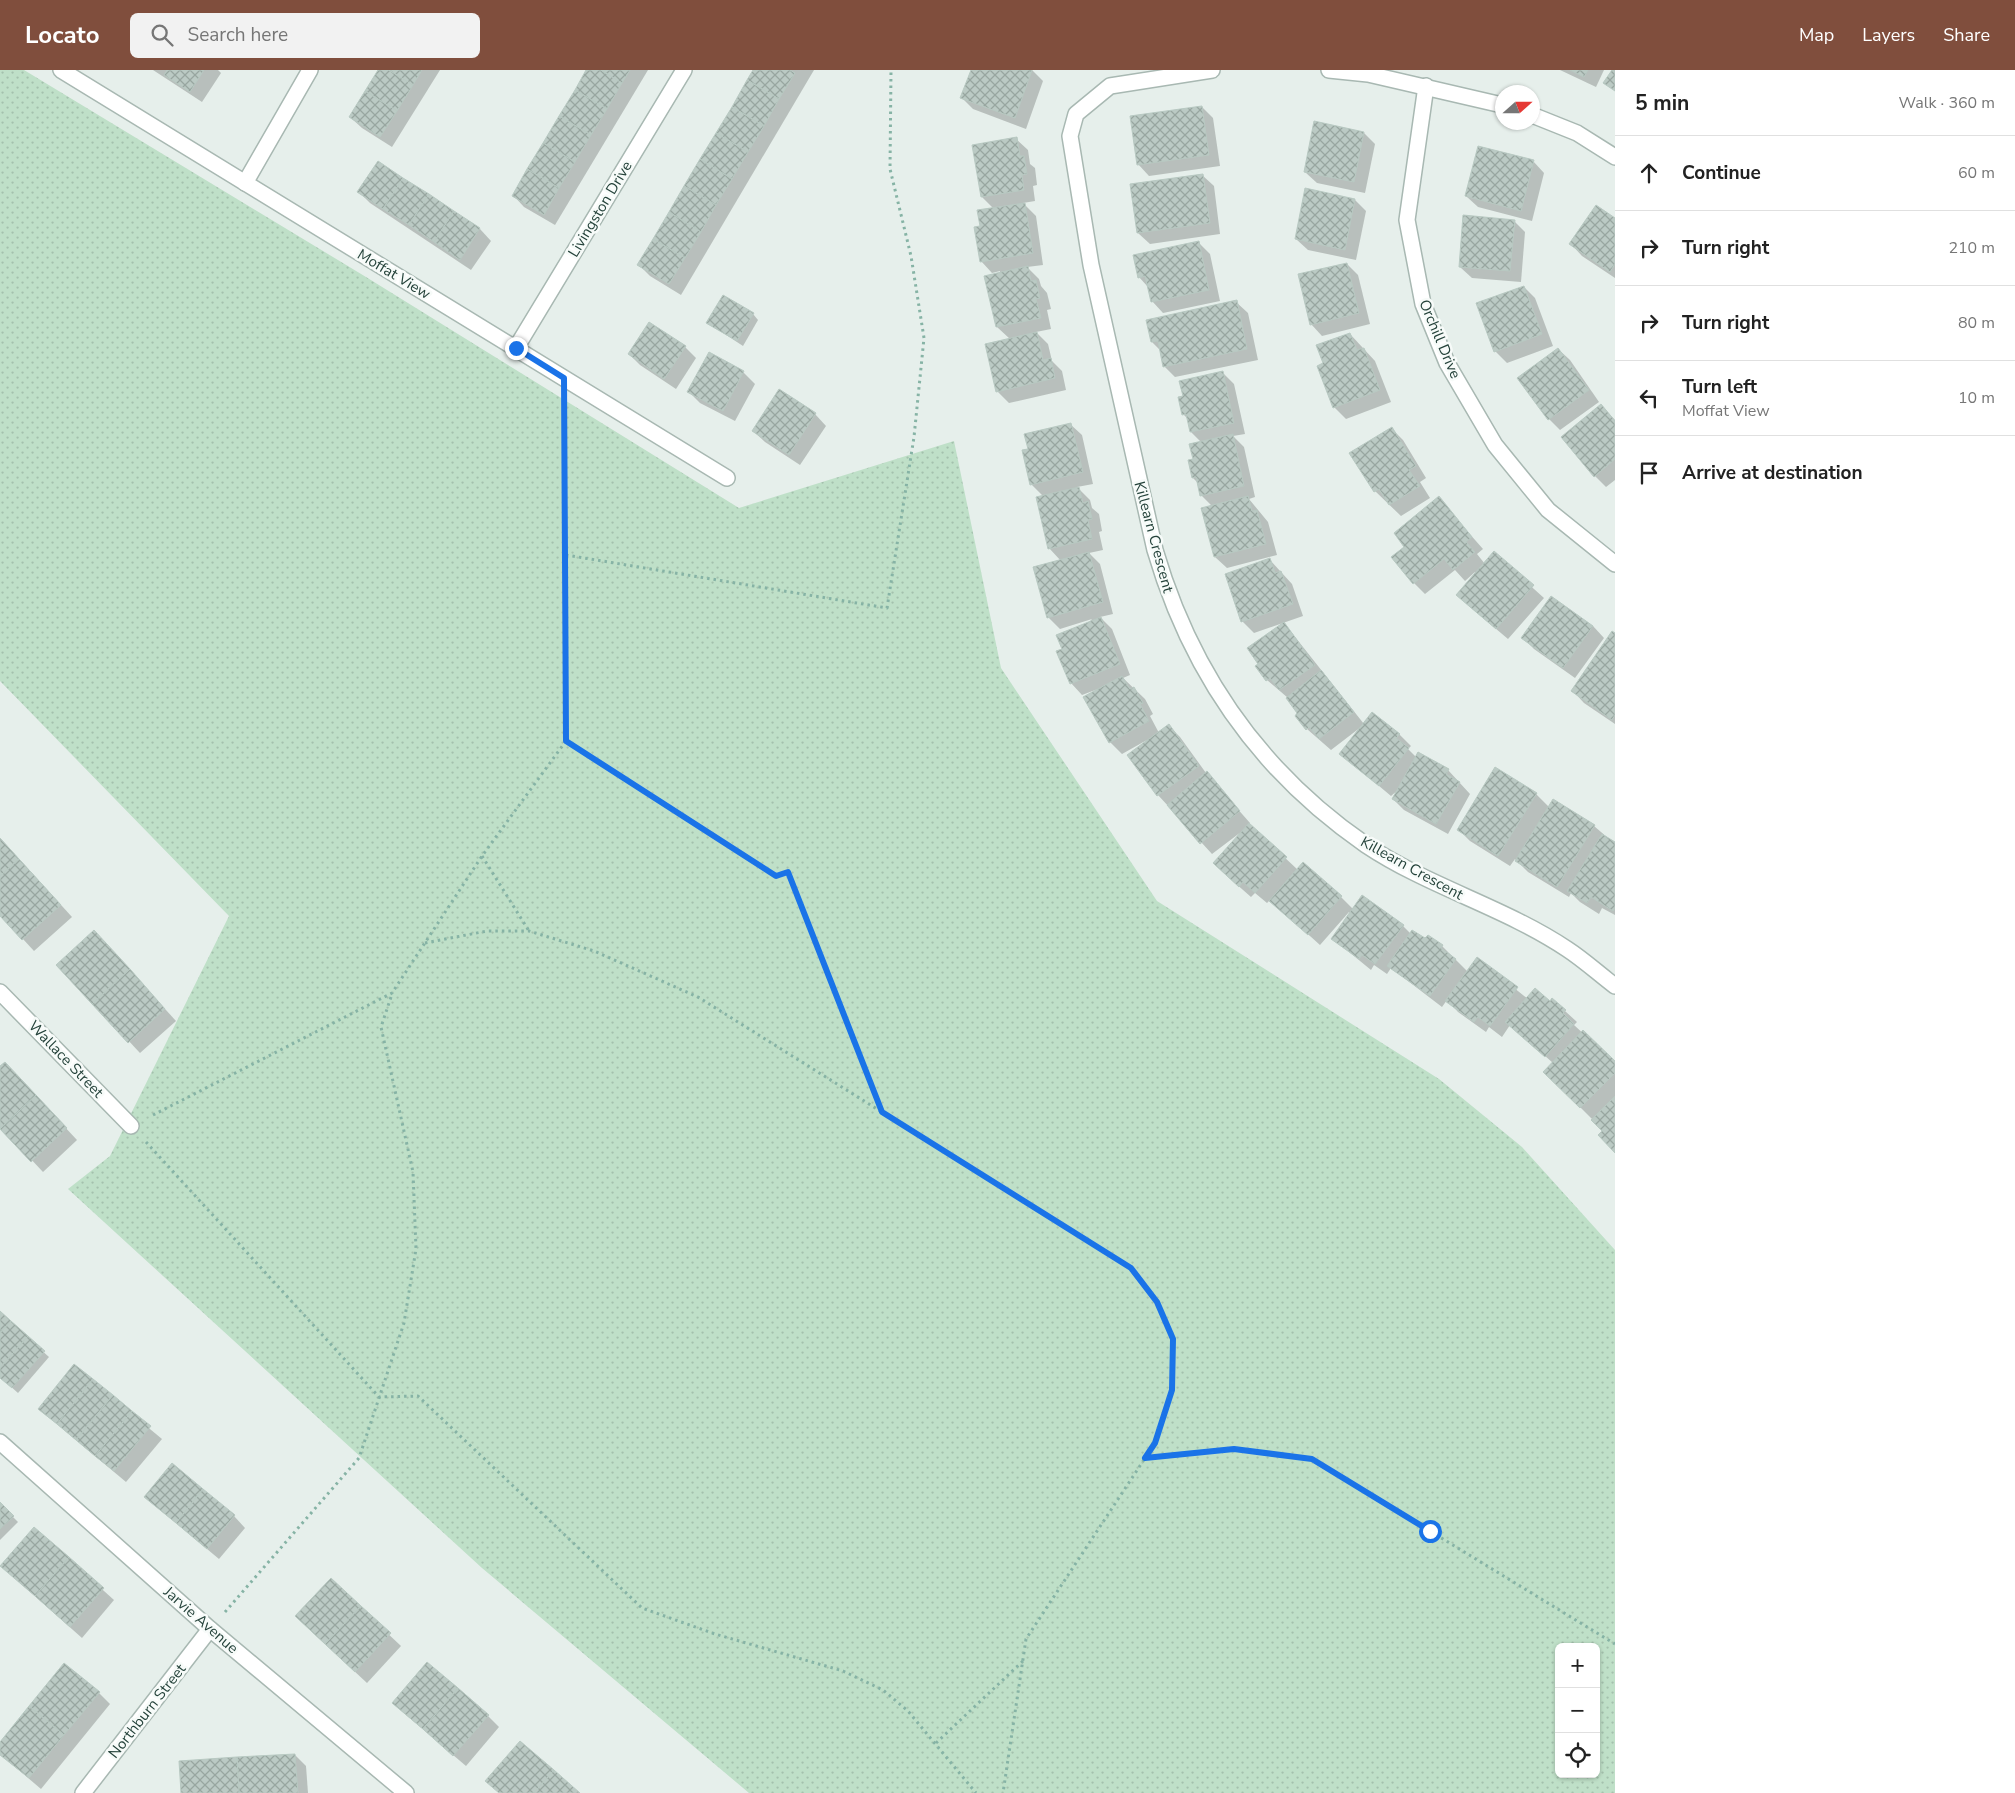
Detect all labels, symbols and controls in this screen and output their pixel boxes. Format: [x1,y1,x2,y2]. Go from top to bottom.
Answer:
search box [130,13,480,58]
text: Locato [25,19,100,51]
icon: search [148,21,176,49]
text: Search here [188,22,288,48]
text: Map [1799,23,1834,47]
text: Layers [1862,23,1915,47]
text: Share [1943,23,1990,47]
north arrow [1495,85,1540,130]
text: 5 min [1635,89,1689,117]
text: Walk · 360 m [1899,92,1995,114]
street label: Livingston Drive [563,157,637,261]
icon: ahead [1635,159,1663,187]
text: Continue [1682,160,1761,186]
text: 60 m [1958,162,1995,184]
icon: right [1635,234,1663,262]
text: Turn right [1682,235,1769,261]
text: 210 m [1948,237,1995,259]
street label: Moffat View [354,244,435,304]
street label: Orchill Drive [1414,296,1466,382]
icon: right [1635,309,1663,337]
text: Turn right [1682,310,1769,336]
text: 80 m [1958,312,1995,334]
route end [505,337,528,360]
text: Turn left [1682,374,1757,400]
icon: left [1635,384,1663,412]
text: 10 m [1958,387,1995,409]
text: Moffat View [1682,400,1770,422]
icon: arrive [1635,459,1663,487]
text: Arrive at destination [1682,460,1863,486]
street label: Killearn Crescent [1130,479,1179,596]
street label: Killearn Crescent [1357,832,1468,905]
street label: Wallace Street [24,1016,108,1102]
route start [1419,1520,1442,1543]
street label: Jarvie Avenue [159,1581,243,1658]
map controls [1555,1643,1600,1778]
button: + [1555,1643,1600,1688]
street label: Northburn Street [104,1659,191,1762]
button: − [1555,1688,1600,1733]
button: locate [1555,1733,1600,1778]

